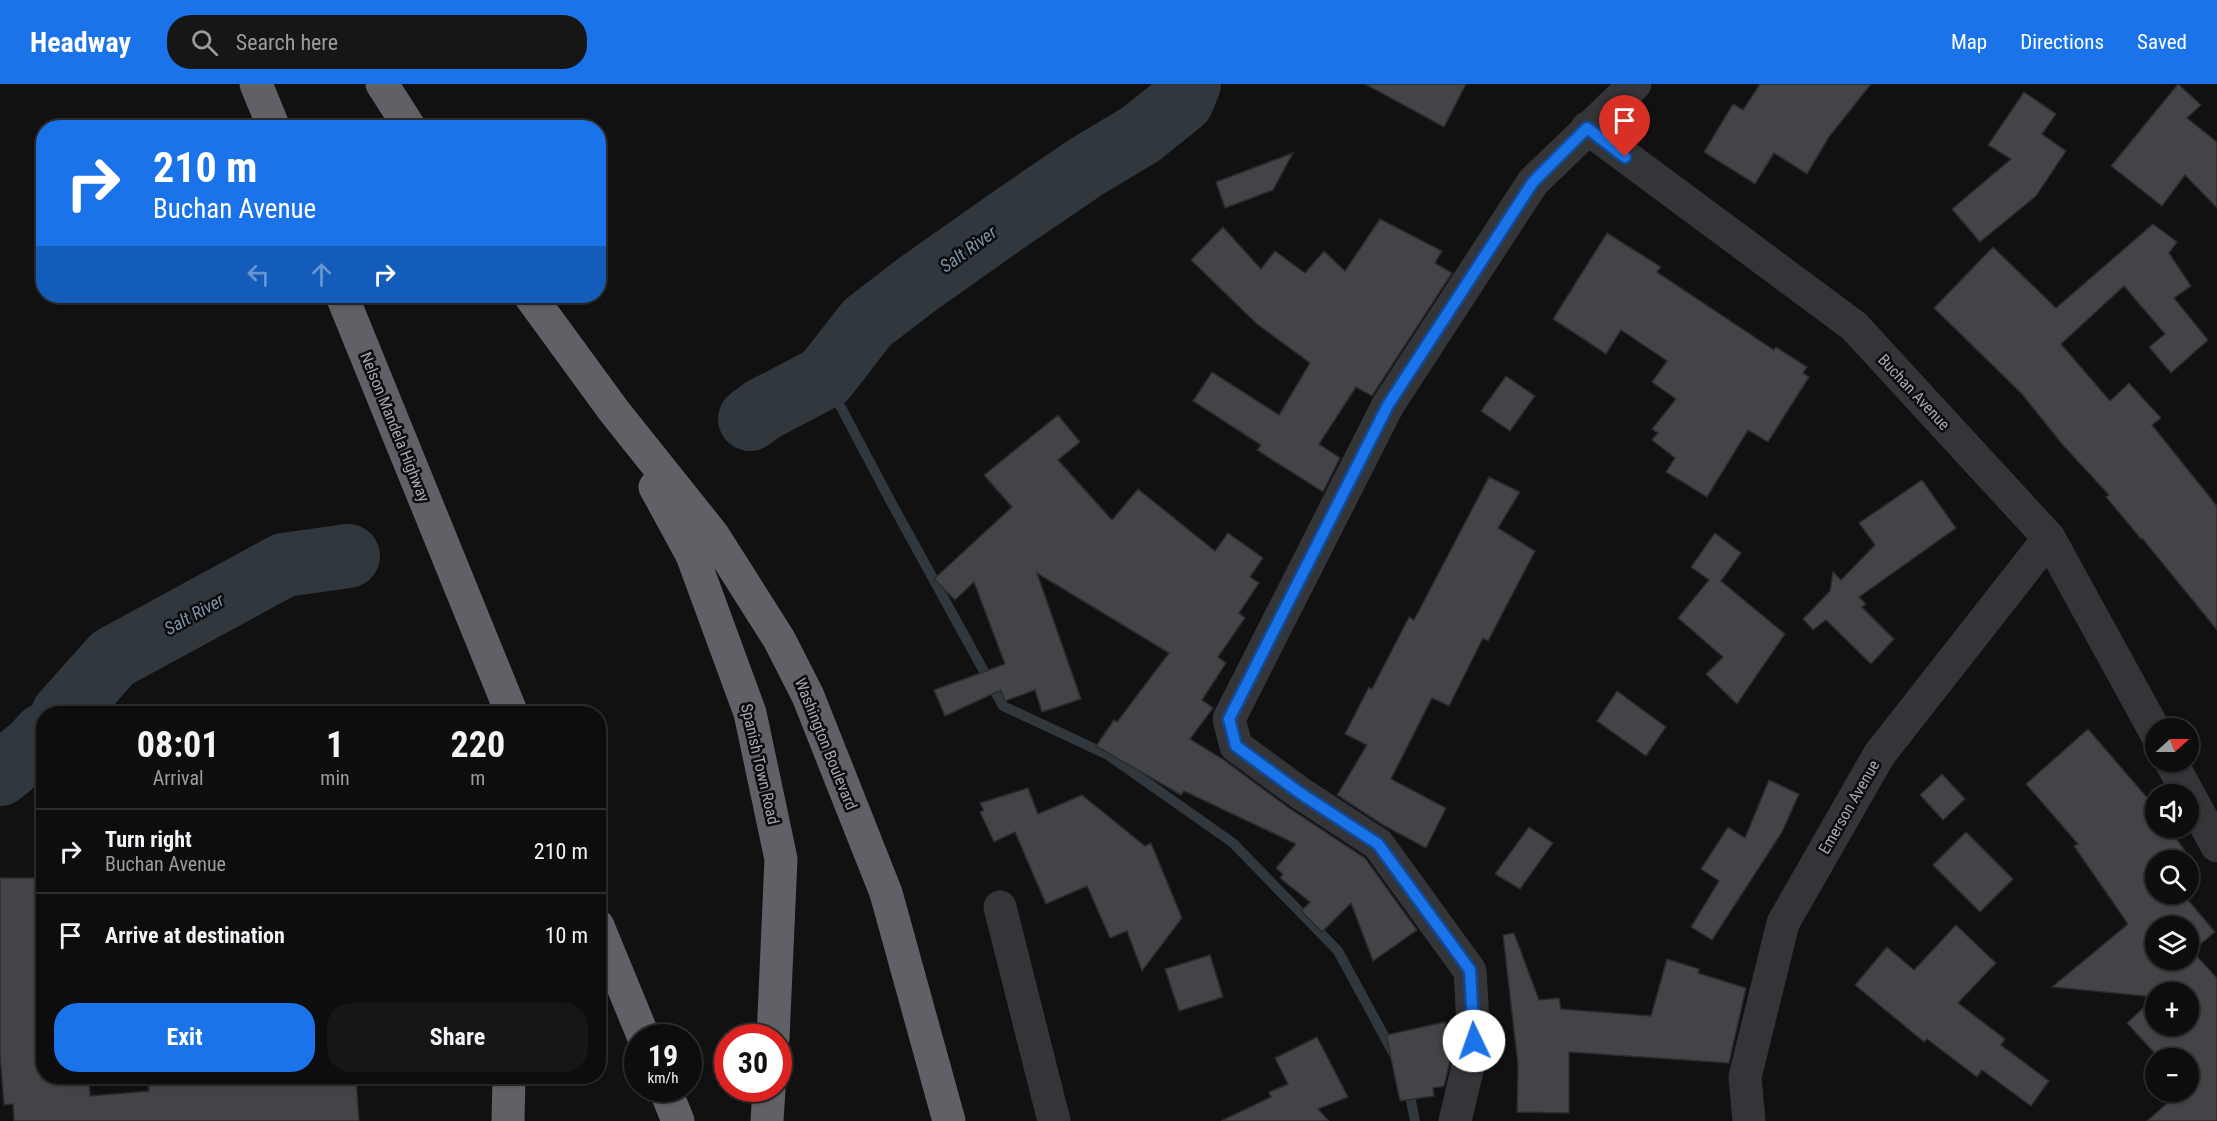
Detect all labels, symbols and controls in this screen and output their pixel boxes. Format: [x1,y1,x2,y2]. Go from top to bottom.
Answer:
search box [167,15,587,69]
text: Headway [30,26,131,59]
icon: search [188,26,221,59]
text: Search here [236,30,338,55]
text: Map [1951,30,1987,54]
text: Directions [2020,30,2104,54]
text: Saved [2137,30,2187,54]
pin [1599,95,1650,157]
icon: arrive [1608,104,1641,137]
text: 210 m [153,143,258,192]
icon: right [54,144,132,222]
text: Buchan Avenue [153,193,316,225]
water label: Salt River [936,221,1001,277]
icon: left [242,258,275,291]
icon: ahead [305,258,338,291]
icon: right [368,258,401,291]
street label: Nelson Mandela Highway [356,349,434,505]
street label: Buchan Avenue [1874,350,1954,434]
water label: Salt River [161,589,228,639]
street label: Washington Boulevard [791,675,861,813]
street label: Spanish Town Road [737,702,783,826]
north arrow [2145,718,2199,772]
map controls [2145,718,2199,1102]
text: 08:01 [137,724,219,766]
text: 1 [326,724,344,766]
text: 220 [451,724,505,766]
street label: Emerson Avenue [1814,757,1884,857]
text: Arrival [153,766,204,790]
text: min [320,766,350,790]
text: m [470,766,485,790]
button: sound [2145,784,2199,838]
text: Turn right [105,827,192,852]
icon: right [54,835,87,868]
text: 210 m [534,839,588,864]
button: search [2145,850,2199,904]
text: Buchan Avenue [105,852,226,876]
button: layers [2145,916,2199,970]
icon: arrive [54,919,87,952]
text: Arrive at destination [105,923,285,948]
text: 10 m [545,923,588,948]
button: + [2145,982,2199,1036]
button: Exit [54,1003,315,1072]
button: Share [327,1003,588,1072]
position arrow [1442,1009,1506,1073]
speed limit sign: 30 [714,1024,792,1102]
text: 19 [648,1038,678,1073]
button: − [2145,1048,2199,1102]
text: km/h [648,1069,678,1087]

